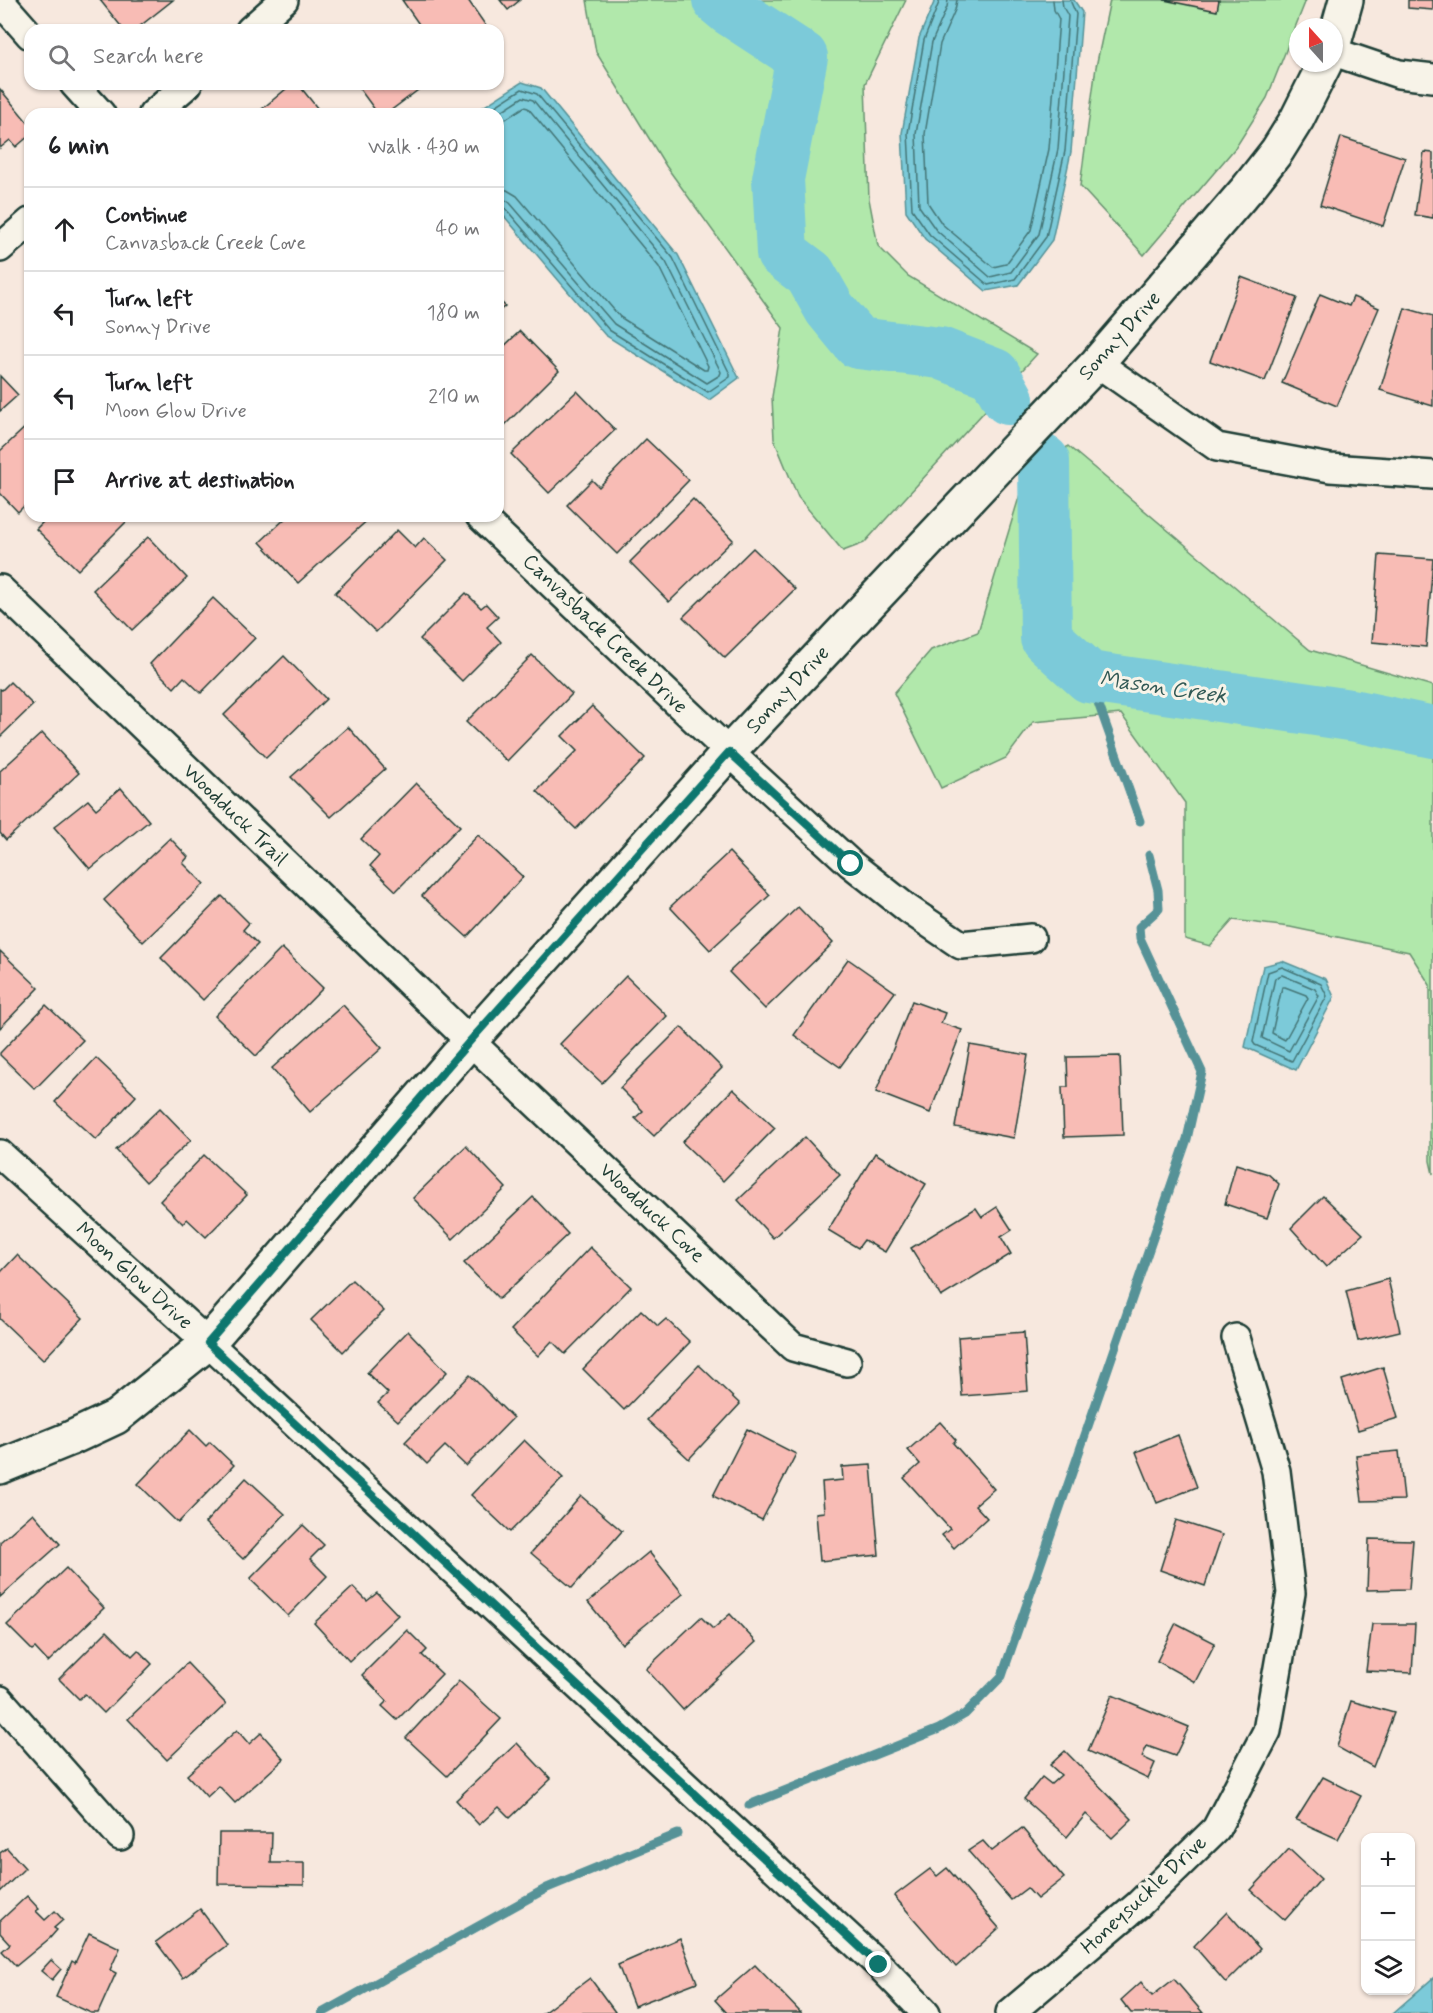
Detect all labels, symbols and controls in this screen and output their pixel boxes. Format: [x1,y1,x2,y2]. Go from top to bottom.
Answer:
north arrow [1289,18,1343,72]
search box [24,24,504,90]
icon: search [45,41,78,74]
text: Search here [93,43,204,71]
text: 6 min [48,130,110,164]
text: Walk · 430 m [368,134,480,161]
text: Continue [105,202,187,230]
icon: ahead [48,213,81,246]
text: 40 m [436,216,480,243]
text: Canvasback Creek Cove [105,230,306,257]
street label: Sonny Drive [1072,285,1168,387]
text: Turn left [105,286,193,314]
icon: left [48,297,81,330]
text: 180 m [427,300,480,327]
text: Sonny Drive [105,314,211,341]
text: Turn left [105,370,193,398]
icon: left [48,381,81,414]
text: 210 m [428,384,480,411]
text: Moon Glow Drive [105,398,247,425]
icon: arrive [48,465,81,498]
text: Arrive at destination [105,467,295,495]
street label: Canvasback Creek Drive [516,548,694,720]
street label: Sonny Drive [740,640,836,740]
water label: Mason Creek [1098,665,1228,711]
street label: Woodduck Trail [176,758,294,872]
route start [837,850,863,876]
street label: Woodduck Cove [593,1157,711,1269]
street label: Moon Glow Drive [69,1216,199,1336]
street label: Honeysuckle Drive [1075,1829,1213,1961]
map controls [1361,1833,1415,1995]
button: + [1361,1833,1415,1887]
button: − [1361,1887,1415,1941]
button: layers [1361,1941,1415,1995]
route end [865,1951,891,1977]

